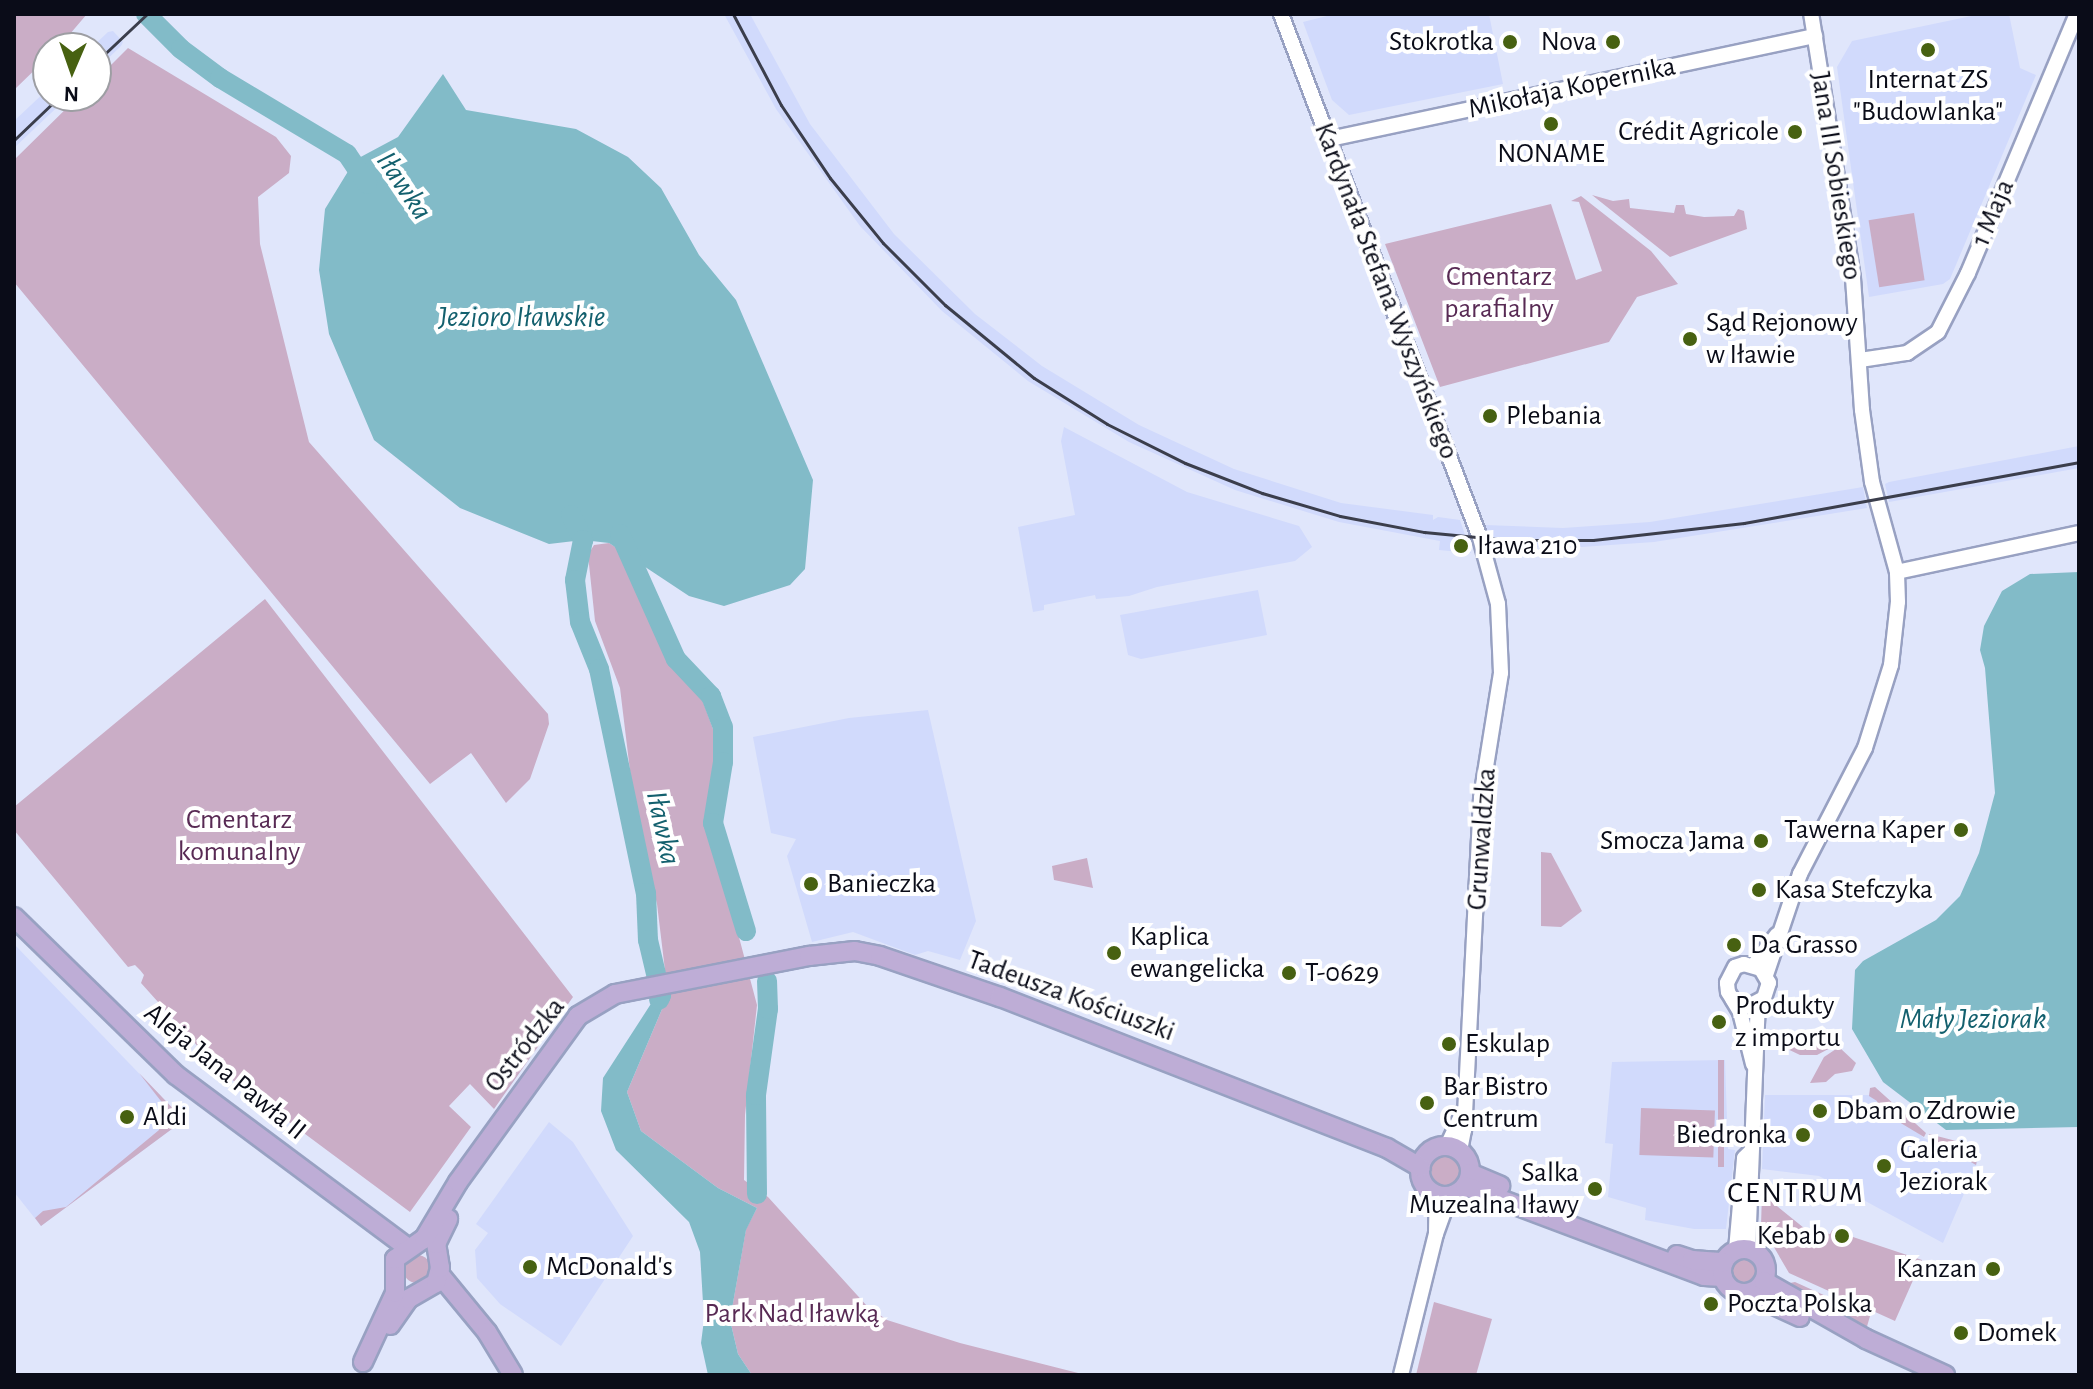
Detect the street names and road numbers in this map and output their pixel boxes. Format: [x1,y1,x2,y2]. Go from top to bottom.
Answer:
street label: Mikołaja Kopernika [1465,50,1679,126]
street label: Jana III Sobieskiego [1803,70,1869,282]
street label: Kardynała Stefana Wyszyńskiego [1306,118,1466,464]
street label: 1 Maja [1964,175,2022,251]
street label: Grunwaldzka [1460,767,1504,911]
street label: Tadeusza Kościuszki [963,943,1179,1049]
street label: Ostródzka [478,991,572,1099]
street label: Aleja Jana Pawła II [137,996,313,1148]

